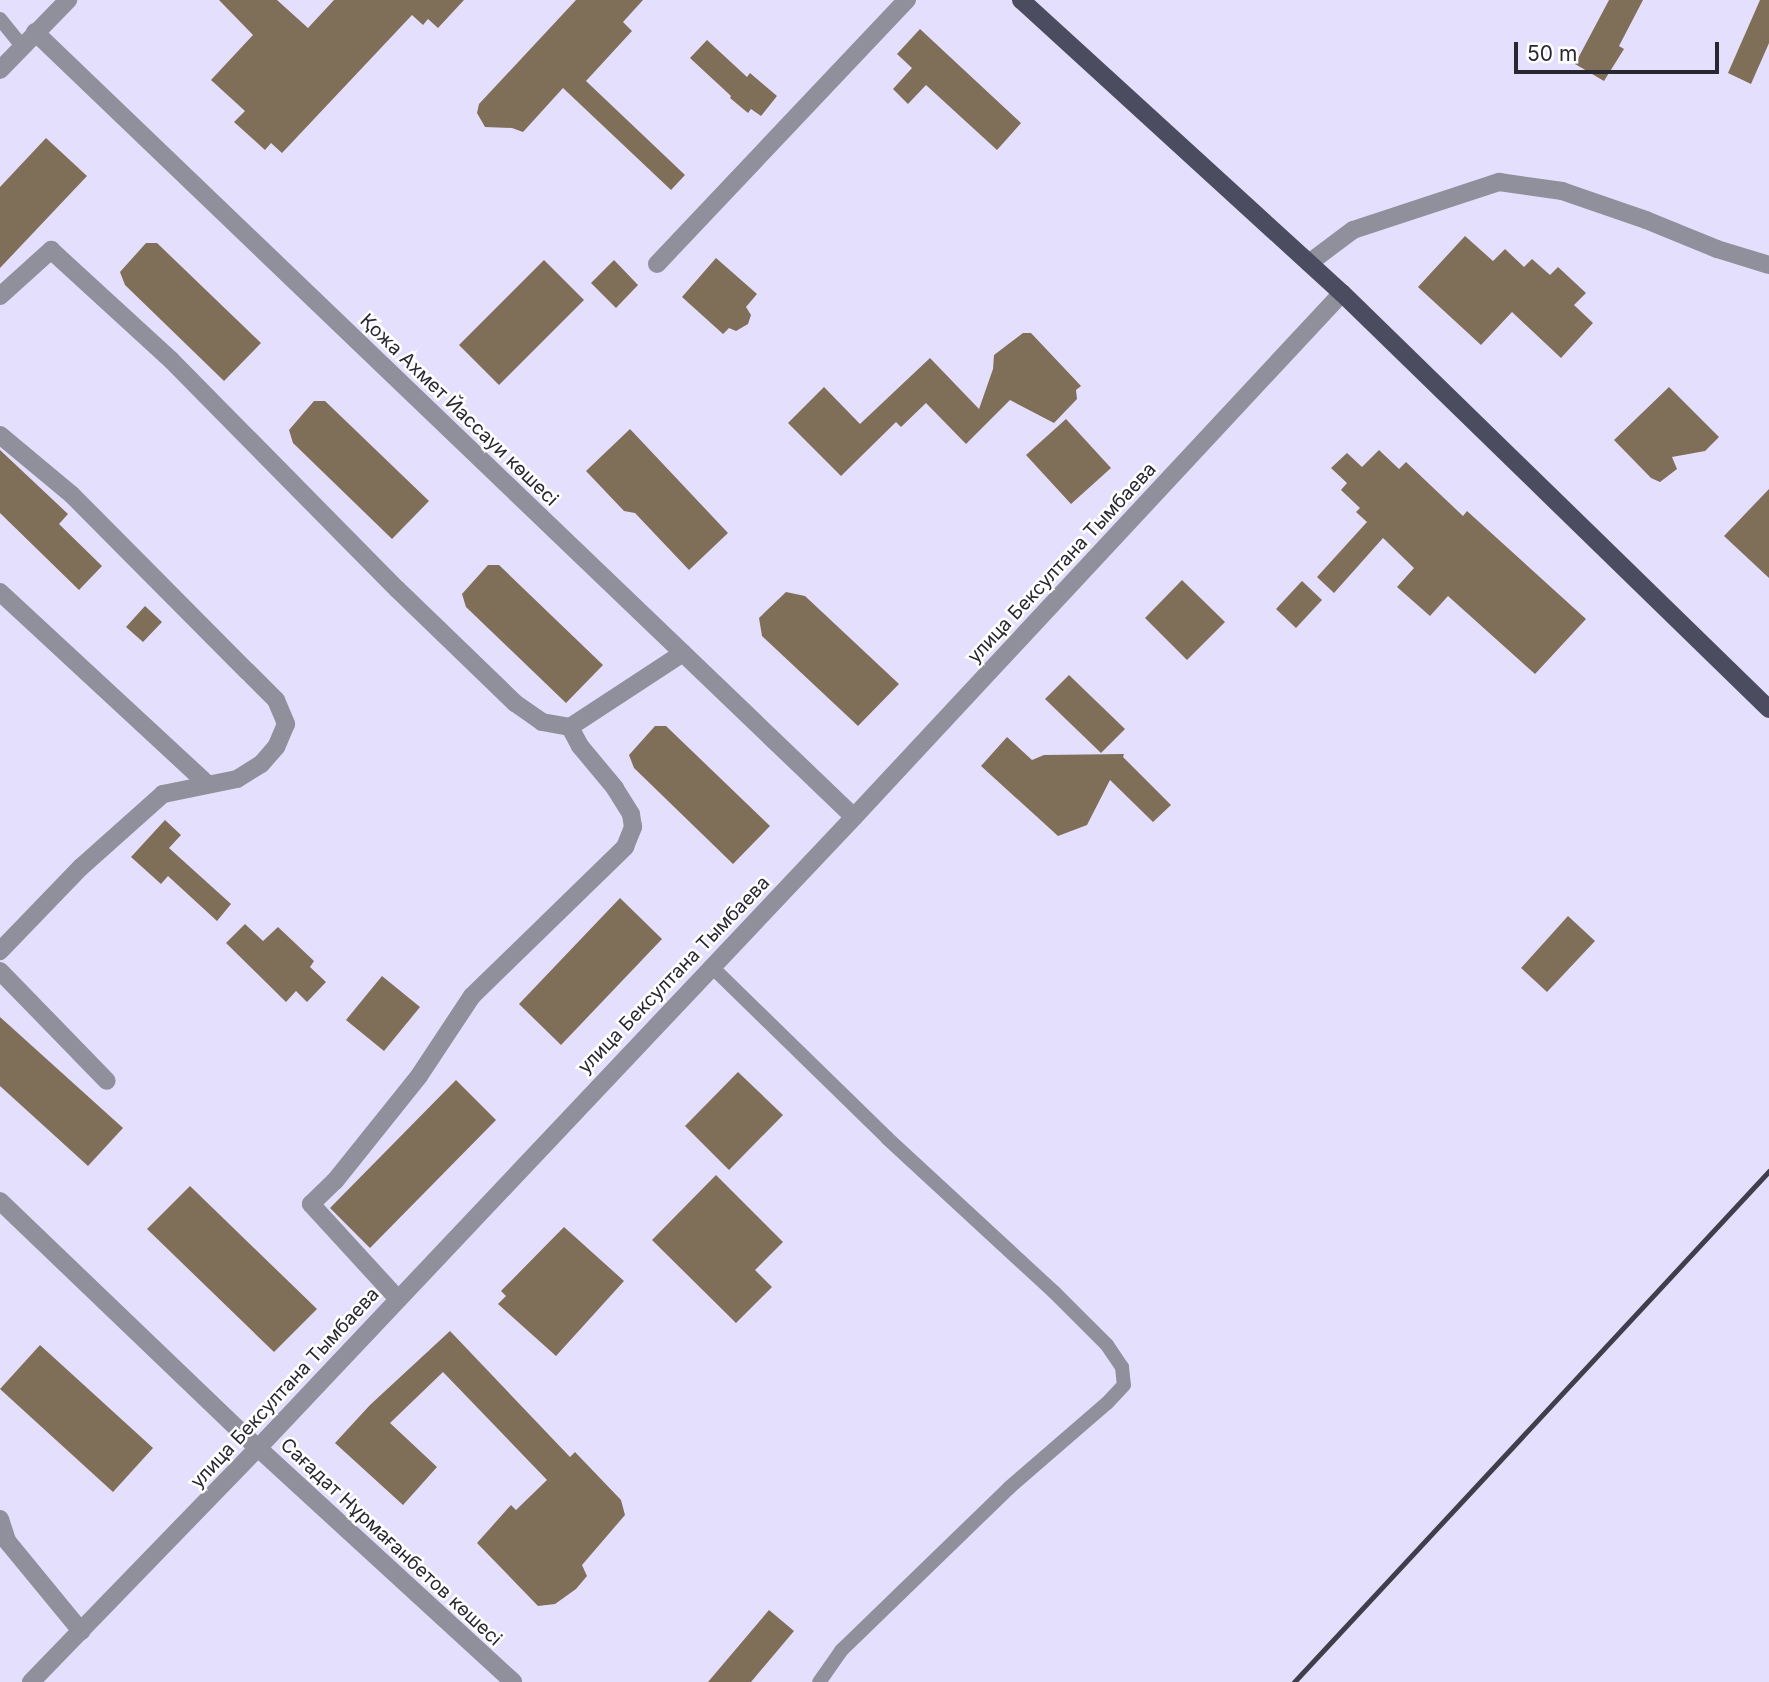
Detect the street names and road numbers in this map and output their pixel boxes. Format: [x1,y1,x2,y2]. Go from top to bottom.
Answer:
street label: Қожа Ахмет Йассауи көшесі [355,309,563,511]
street label: улица Бексултана Тымбаева [963,458,1161,668]
street label: улица Бексултана Тымбаева [573,871,775,1079]
street label: улица Бексултана Тымбаева [186,1283,384,1493]
street label: Сағадат Нұрмағанбетов көшесі [276,1433,506,1651]

